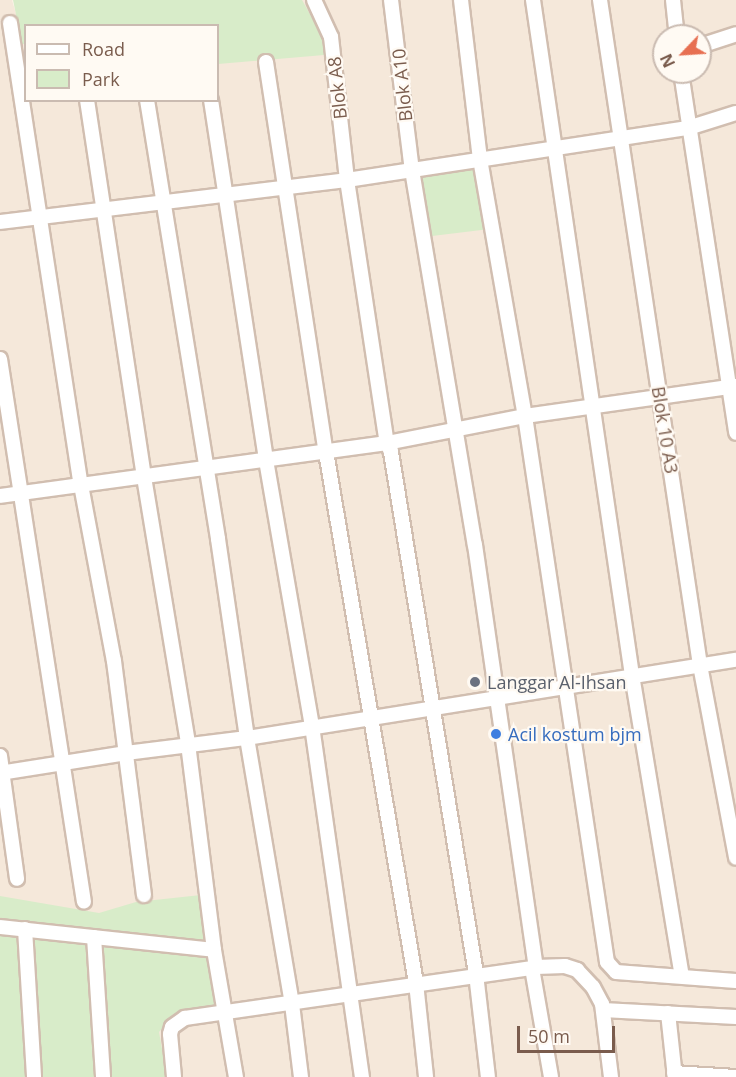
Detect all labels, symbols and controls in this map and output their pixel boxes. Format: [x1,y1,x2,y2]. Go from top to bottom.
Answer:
legend [24,24,219,102]
north arrow [652,24,712,84]
text: Road [82,37,125,61]
street label: Blok A10 [387,48,417,122]
text: N [655,50,680,71]
street label: Blok A8 [323,56,351,120]
text: Park [82,67,120,91]
street label: Blok 10 A3 [647,385,683,475]
place label: Langgar Al-Ihsan [487,671,626,693]
marker: Langgar Al-Ihsan [468,675,482,689]
place label: Acil kostum bjm [508,723,642,745]
marker: Acil kostum bjm [489,727,503,741]
scale bar [520,1014,618,1052]
text: 50 m [528,1024,570,1048]

